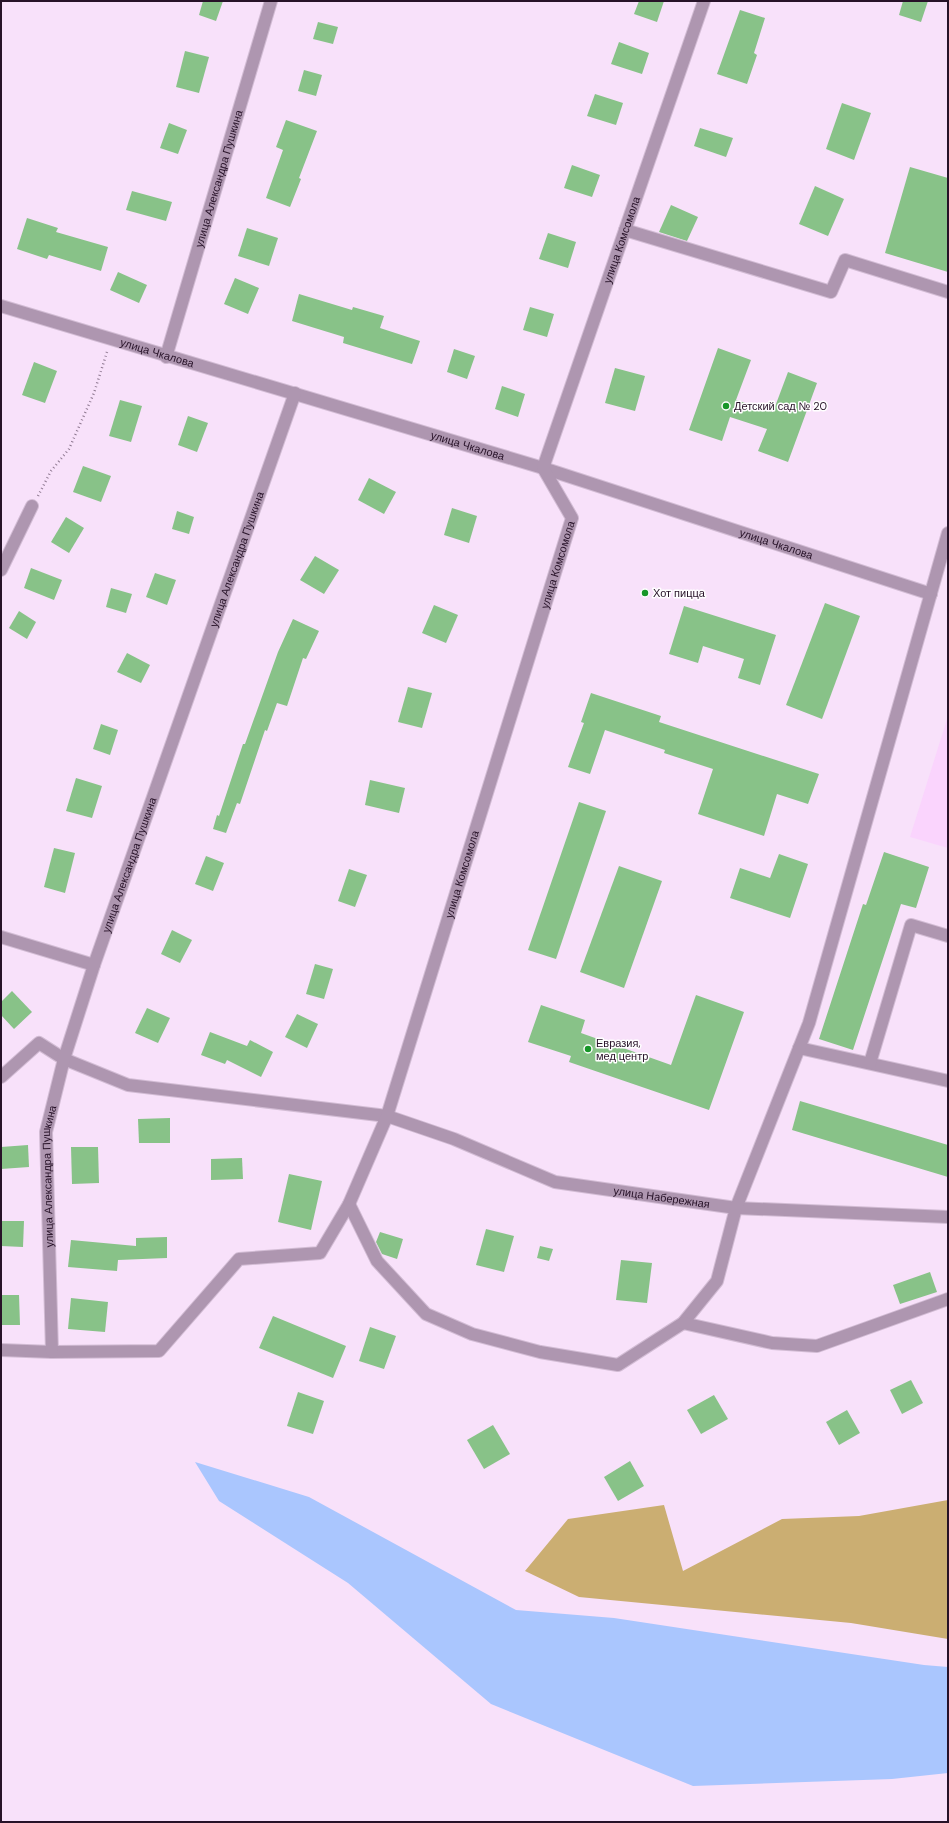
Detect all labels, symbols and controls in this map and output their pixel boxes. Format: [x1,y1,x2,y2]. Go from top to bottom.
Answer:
street label: улица Александра Пушкина [192,107,246,249]
street label: улица Комсомола [600,194,643,285]
street label: улица Чкалова [119,335,197,371]
place label: Детский сад № 20 [734,399,827,413]
marker: Детский сад № 20 [721,401,731,411]
street label: улица Чкалова [429,428,507,463]
street label: улица Александра Пушкина [206,489,267,629]
street label: улица Комсомола [537,518,578,610]
street label: улица Чкалова [738,525,816,562]
place label: Хот пицца [653,586,706,600]
marker: Хот пицца [640,588,650,598]
street label: улица Александра Пушкина [99,794,160,935]
street label: улица Комсомола [442,828,482,920]
place label: Евразия, мед центр [596,1036,648,1063]
marker: Евразия, мед центр [583,1044,593,1054]
street label: улица Александра Пушкина [39,1103,60,1248]
street label: улица Набережная [613,1183,711,1211]

